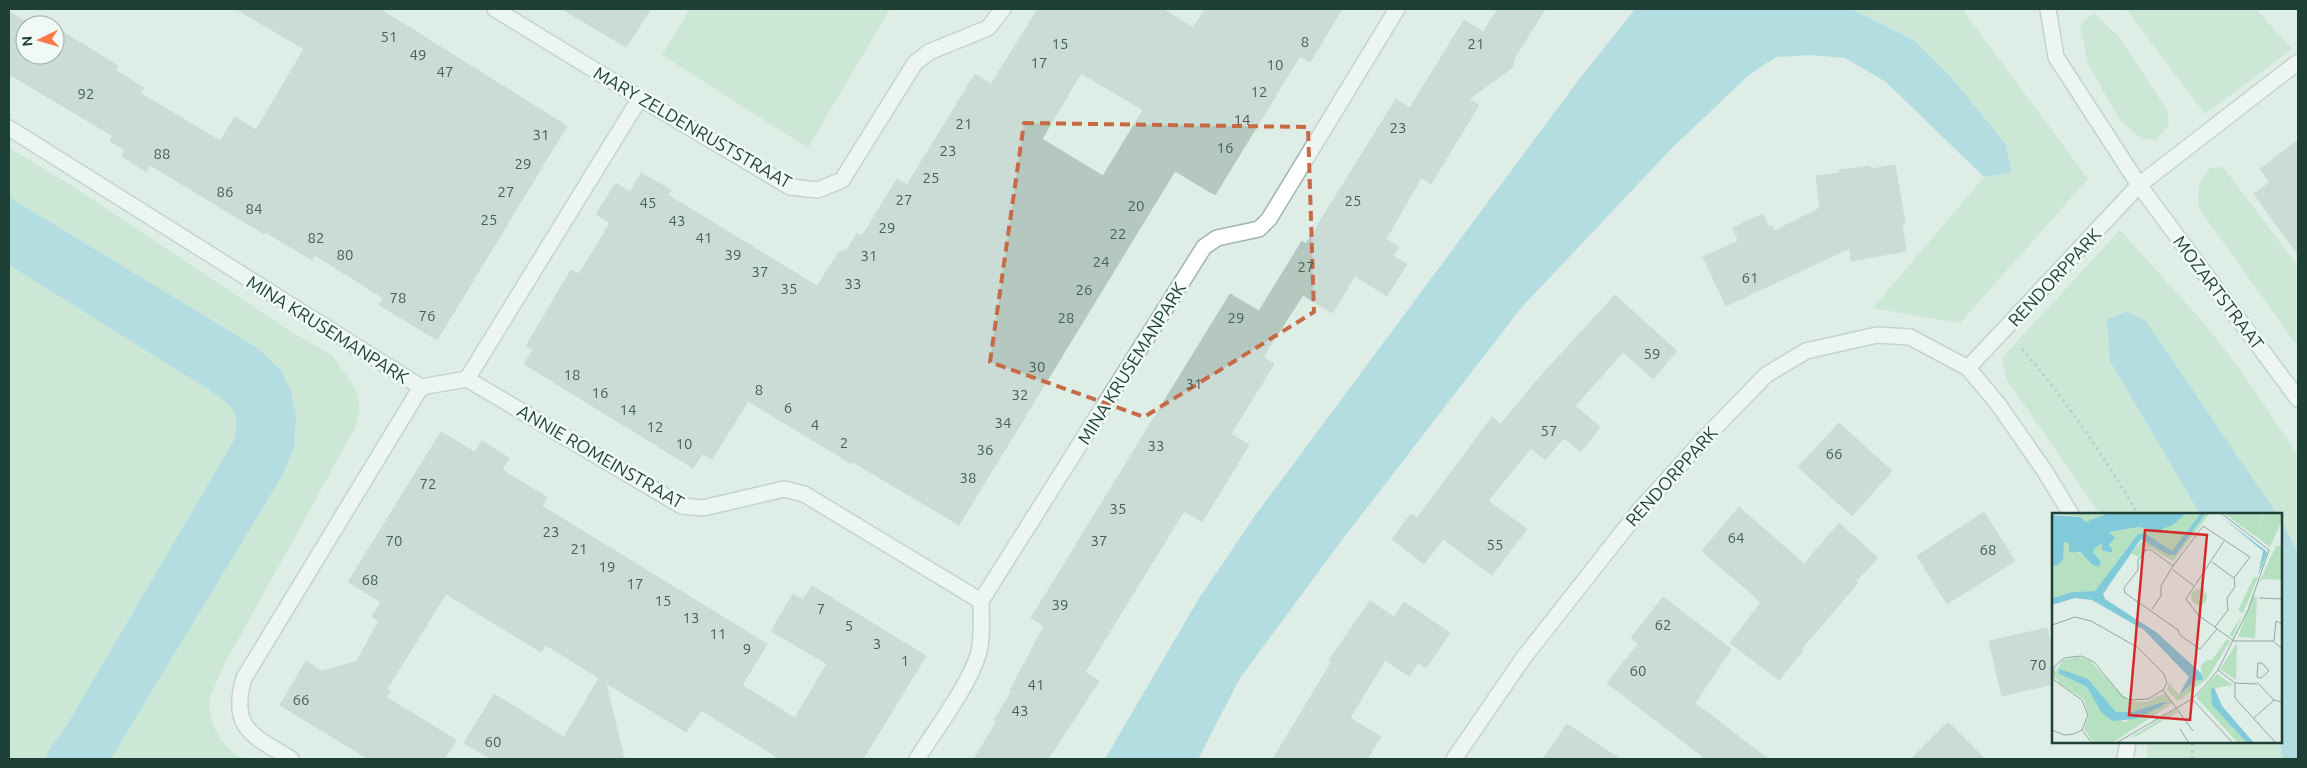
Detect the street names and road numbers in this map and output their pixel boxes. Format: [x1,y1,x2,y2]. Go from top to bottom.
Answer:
street label: MARY ZELDENRUSTSTRAAT [591,62,795,192]
street label: RENDORPPARK [2003,224,2105,330]
street label: MOZARTSTRAAT [2170,231,2268,353]
street label: MINA KRUSEMANPARK [243,271,413,387]
street label: MINA KRUSEMANPARK [1073,278,1189,448]
street label: ANNIE ROMEINSTRAAT [514,400,688,512]
street label: RENDORPPARK [1621,422,1721,530]

